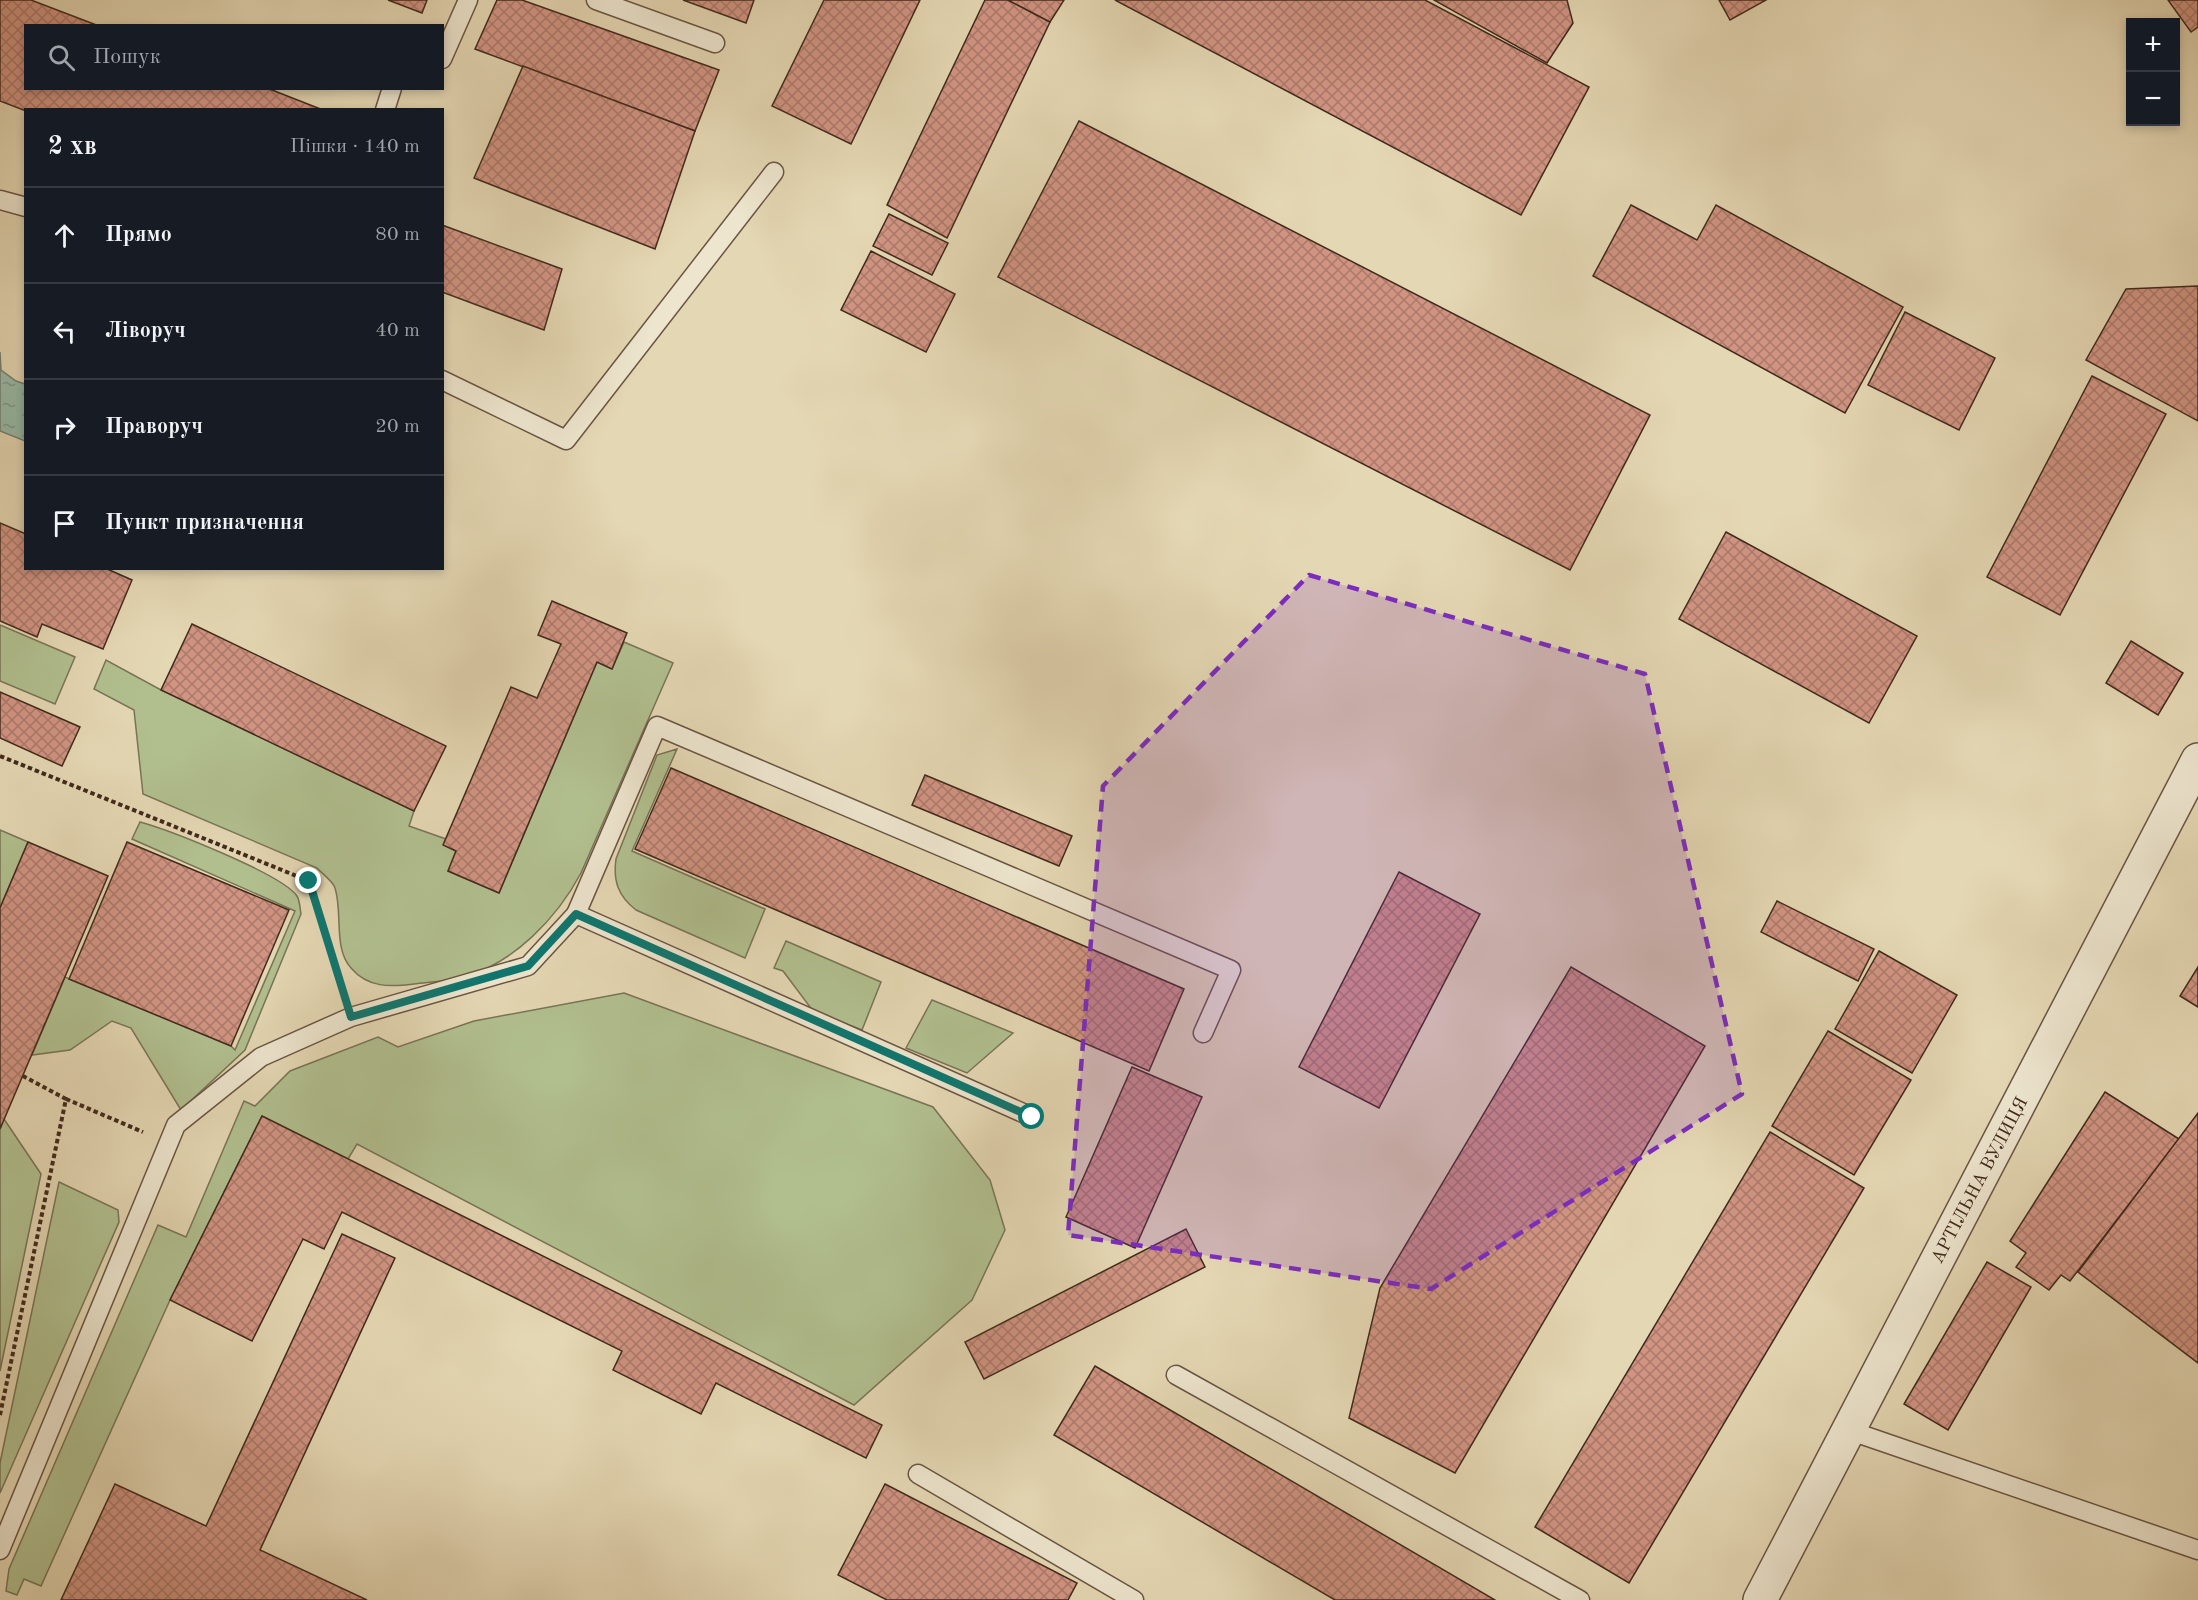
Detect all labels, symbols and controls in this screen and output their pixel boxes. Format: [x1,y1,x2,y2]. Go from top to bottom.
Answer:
map controls [2126,18,2180,126]
button: + [2126,18,2180,72]
search box [24,24,444,90]
icon: search [45,41,78,74]
text: Пошук [93,46,161,68]
button: − [2126,72,2180,126]
text: 2 хв [48,134,97,160]
text: Пішки · 140 m [290,137,420,157]
icon: ahead [48,219,81,252]
text: Прямо [105,224,172,246]
text: 80 m [375,225,420,245]
icon: left [48,315,81,348]
text: Ліворуч [105,320,186,342]
text: 40 m [375,321,420,341]
icon: right [48,411,81,444]
text: Праворуч [105,416,203,438]
text: 20 m [375,417,420,437]
icon: arrive [48,507,81,540]
text: Пункт призначення [105,512,304,534]
route end [295,867,321,893]
street label: АРТІЛЬНА ВУЛИЦЯ [1928,1094,2031,1267]
route start [1018,1103,1044,1129]

